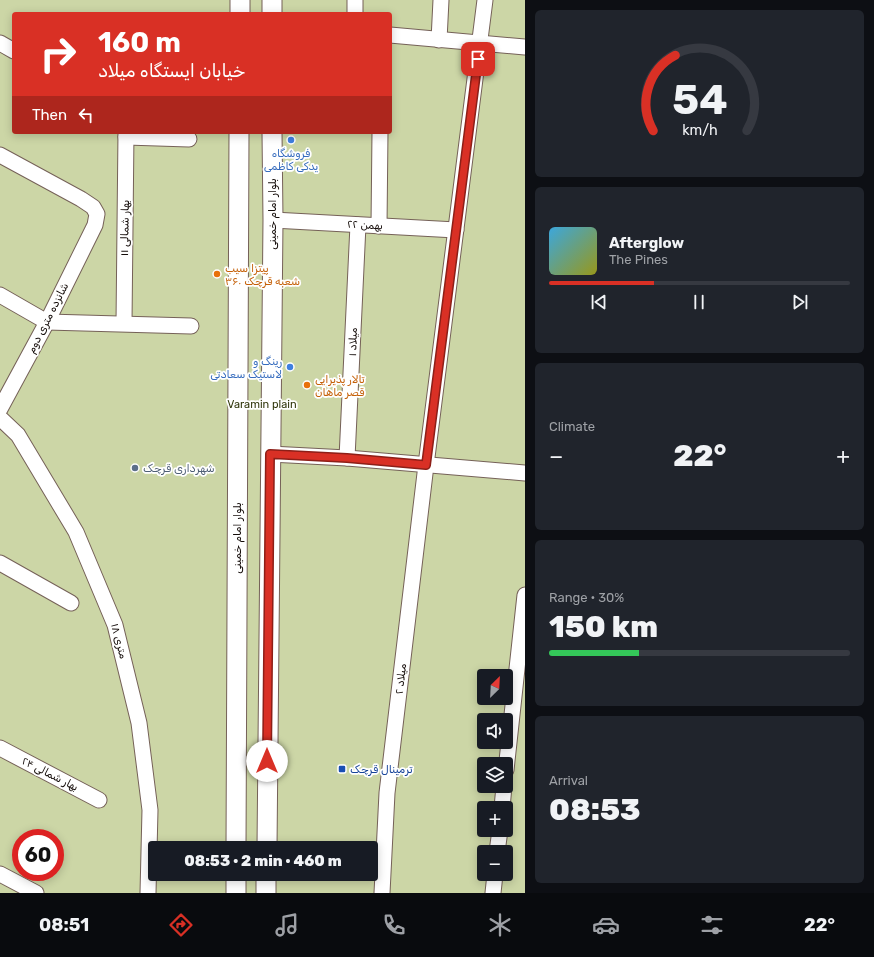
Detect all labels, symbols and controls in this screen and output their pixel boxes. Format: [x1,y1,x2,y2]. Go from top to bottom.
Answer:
text: 160 m [98,26,181,59]
icon: right [32,28,84,80]
pin [461,42,495,76]
icon: arrive [467,48,489,70]
text: خیابان ایستگاه میلاد [98,60,245,82]
text: 54 [672,75,727,124]
icon: left [75,104,97,126]
text: Then [32,106,67,124]
text: km/h [682,122,717,139]
marker: فروشگاه یدکی کاظمی [286,135,296,145]
place label: فروشگاه یدکی کاظمی [264,147,318,173]
street label: بلوار امام خمینی [266,178,280,250]
street label: بهار شمالی ۱۱ [118,200,132,256]
street label: ۲۲ بهمن [347,218,383,232]
text: Afterglow [609,234,684,252]
text: The Pines [609,252,668,267]
place label: پیتزا سیب ۳۶۰ شعبه قرچک [225,262,300,288]
marker: پیتزا سیب ۳۶۰ شعبه قرچک [212,269,222,279]
street label: شانزده متری دوم [25,281,72,356]
icon: previous [588,291,610,313]
icon: pause [688,291,710,313]
icon: next [789,291,811,313]
street label: میلاد ۱ [346,327,360,357]
place label: رینگ و لاستیک سعادتی [210,355,282,381]
marker: رینگ و لاستیک سعادتی [285,362,295,372]
place label: تالار پذیرایی قصر ماهان [315,373,365,399]
marker: تالار پذیرایی قصر ماهان [302,380,312,390]
park label: Varamin plain [227,398,297,411]
text: Climate [549,419,595,434]
text: 22° [673,438,726,474]
text: − [549,443,563,470]
text: + [836,443,850,470]
place label: شهرداری قرچک [143,462,215,475]
marker: شهرداری قرچک [130,463,140,473]
street label: بلوار امام خمینی [231,502,245,574]
text: Range · 30% [549,590,624,605]
text: 150 km [549,609,658,645]
street label: ۱۸ متری [108,622,130,660]
street label: میلاد ۲ [393,663,409,695]
north arrow [477,669,513,705]
map controls [477,669,513,881]
button: sound [477,713,513,749]
position arrow [246,740,288,782]
street label: بهار شمالی ۲۴ [20,754,80,794]
button: layers [477,757,513,793]
place label: ترمینال قرچک [350,763,413,776]
marker: ترمینال قرچک [337,764,347,774]
text: Arrival [549,773,588,788]
text: 08:53 [549,792,641,828]
button: + [477,801,513,837]
speed limit sign: 60 [12,829,64,881]
button: − [477,845,513,881]
text: 08:53 · 2 min · 460 m [184,852,342,870]
icon: directions [167,911,195,939]
icon: music [273,911,301,939]
icon: phone [380,911,408,939]
icon: climate [486,911,514,939]
icon: car [592,911,620,939]
icon: filters [698,911,726,939]
text: 08:51 [39,914,89,936]
text: 22° [804,914,835,936]

